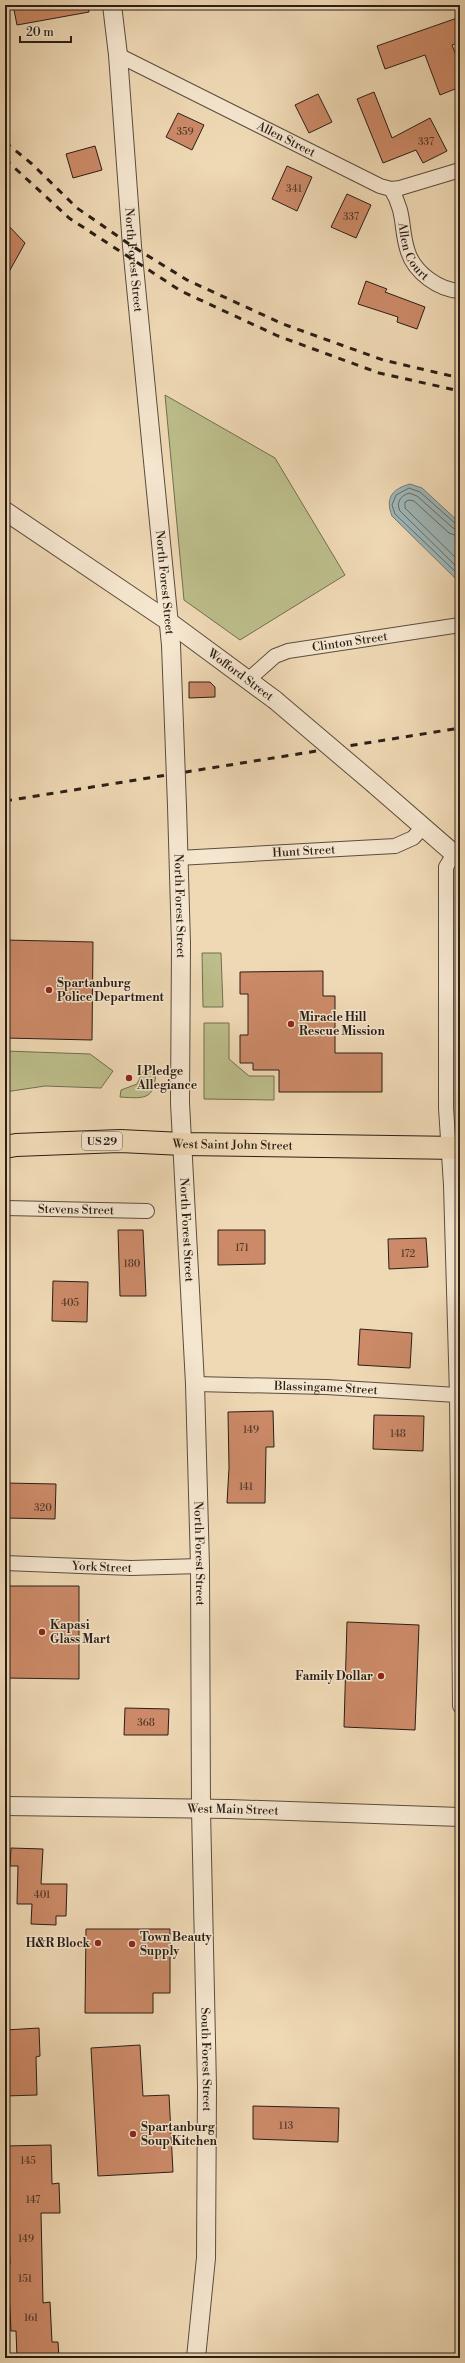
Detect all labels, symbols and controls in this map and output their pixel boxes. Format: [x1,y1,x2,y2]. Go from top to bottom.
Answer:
scale bar [20,18,71,44]
text: 20 m [26,25,54,40]
street label: Allen Street [253,118,318,161]
house number: 359 [176,126,194,138]
house number: 337 [418,136,434,148]
house number: 341 [286,183,303,195]
street label: North Forest Street [121,207,146,314]
house number: 337 [343,211,359,223]
street label: Allen Court [394,221,432,284]
street label: North Forest Street [152,530,177,636]
street label: Clinton Street [311,629,389,655]
street label: Wofford Street [204,645,277,705]
street label: Hunt Street [272,842,336,861]
street label: North Forest Street [170,853,188,959]
place label: Spartanburg Police Department [57,976,165,1005]
marker: Spartanburg Police Department [44,985,54,995]
place label: Miracle Hill Rescue Mission [299,1010,385,1039]
marker: Miracle Hill Rescue Mission [286,1019,296,1029]
place label: I Pledge Allegiance [136,1064,198,1093]
marker: I Pledge Allegiance [124,1073,134,1083]
road number: US 29 [82,1132,122,1150]
street label: West Saint John Street [171,1136,294,1154]
street label: North Forest Street [176,1177,197,1283]
street label: Stevens Street [38,1202,115,1218]
house number: 171 [235,1242,249,1254]
house number: 172 [401,1248,415,1260]
house number: 180 [124,1258,141,1270]
house number: 405 [61,1297,80,1309]
street label: Blassingame Street [273,1379,379,1398]
house number: 149 [243,1424,259,1436]
house number: 148 [390,1428,406,1440]
house number: 141 [239,1481,254,1493]
street label: North Forest Street [190,1501,207,1607]
house number: 320 [34,1502,52,1514]
street label: York Street [71,1559,133,1576]
place label: Kapasi Glass Mart [50,1618,111,1647]
marker: Kapasi Glass Mart [37,1627,47,1637]
place label: Family Dollar [295,1669,373,1684]
marker: Family Dollar [376,1671,386,1681]
house number: 368 [137,1717,155,1729]
street label: West Main Street [186,1801,280,1819]
house number: 401 [34,1889,51,1901]
place label: Town Beauty Supply [140,1930,213,1959]
place label: H&R Block [26,1936,91,1951]
marker: H&R Block [93,1938,103,1948]
marker: Town Beauty Supply [127,1939,137,1949]
street label: South Forest Street [197,2007,214,2112]
place label: Spartanburg Soup Kitchen [141,2120,218,2149]
house number: 113 [279,2120,294,2132]
marker: Spartanburg Soup Kitchen [128,2129,138,2139]
house number: 145 [20,2155,36,2167]
house number: 147 [26,2194,40,2206]
house number: 149 [18,2233,34,2245]
house number: 151 [18,2273,33,2285]
house number: 161 [24,2312,39,2324]

